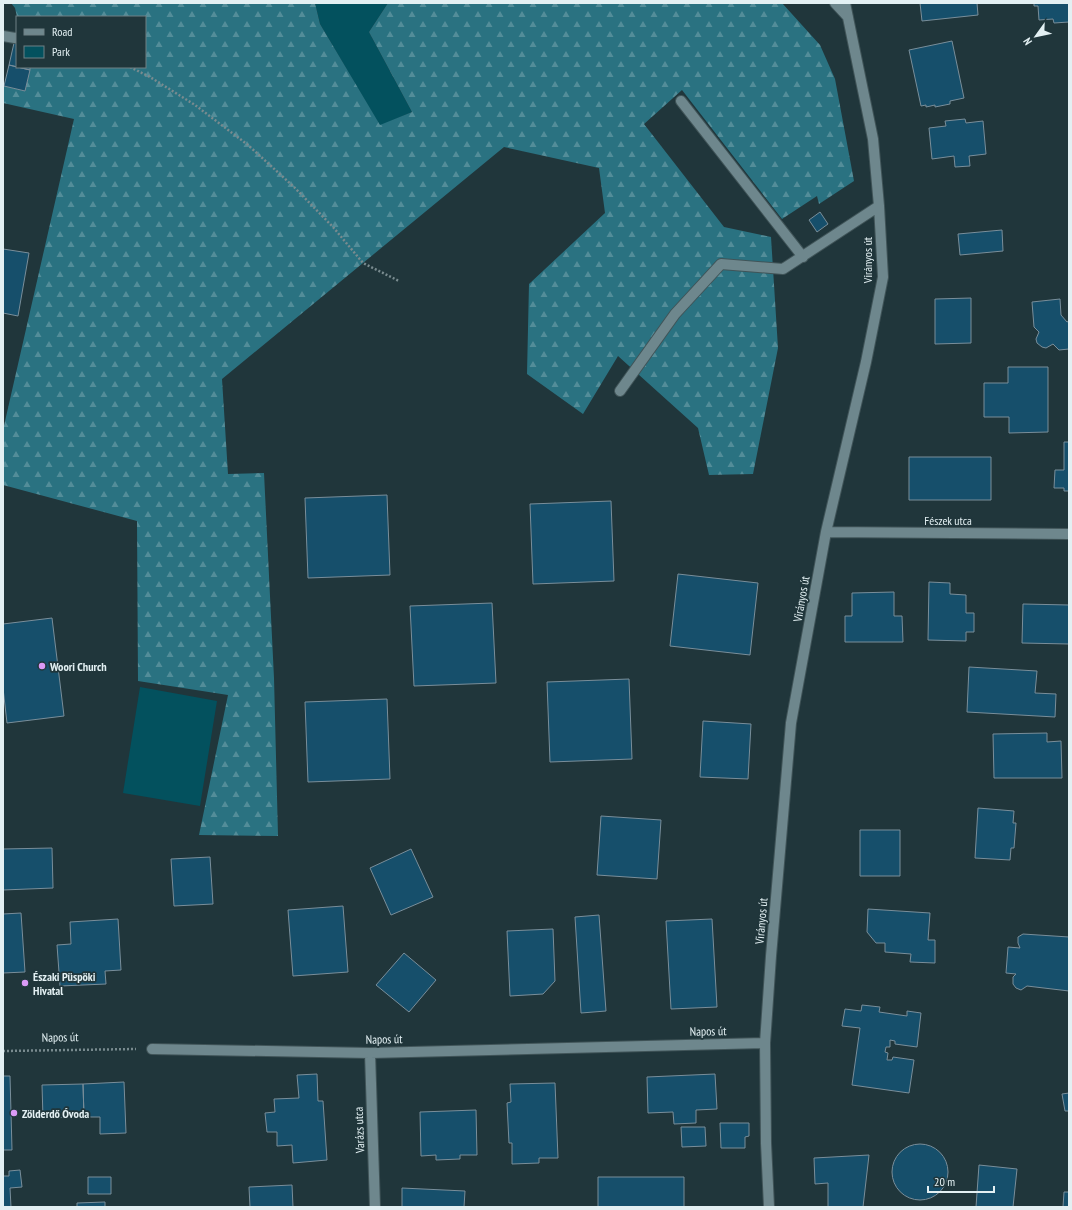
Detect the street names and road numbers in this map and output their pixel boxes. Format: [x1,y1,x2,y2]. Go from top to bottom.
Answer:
street label: Virányos út [860,236,875,284]
street label: Fészek utca [924,513,972,528]
street label: Virányos út [789,574,813,624]
street label: Virányos út [751,897,771,946]
street label: Napos út [689,1023,727,1039]
street label: Napos út [41,1029,79,1045]
street label: Napos út [365,1031,403,1047]
street label: Varázs utca [351,1106,367,1154]

